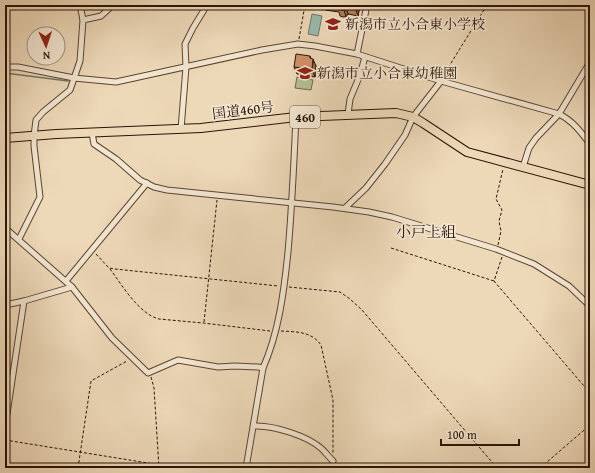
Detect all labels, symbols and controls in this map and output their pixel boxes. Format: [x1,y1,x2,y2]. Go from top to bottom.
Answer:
place label: 新潟市立小合東小学校 [345,14,485,34]
school or university icon: 新潟市立小合東小学校 [324,15,342,33]
north arrow [26,26,66,66]
text: N [42,48,51,64]
place label: 新潟市立小合東幼稚園 [317,63,457,83]
school or university icon: 新潟市立小合東幼稚園 [296,64,314,82]
street label: 国道460号 [211,96,275,124]
road number: 460 [290,106,320,128]
district label: 小戸上組 [396,221,456,242]
scale bar [441,421,519,447]
text: 100 m [447,426,477,443]

